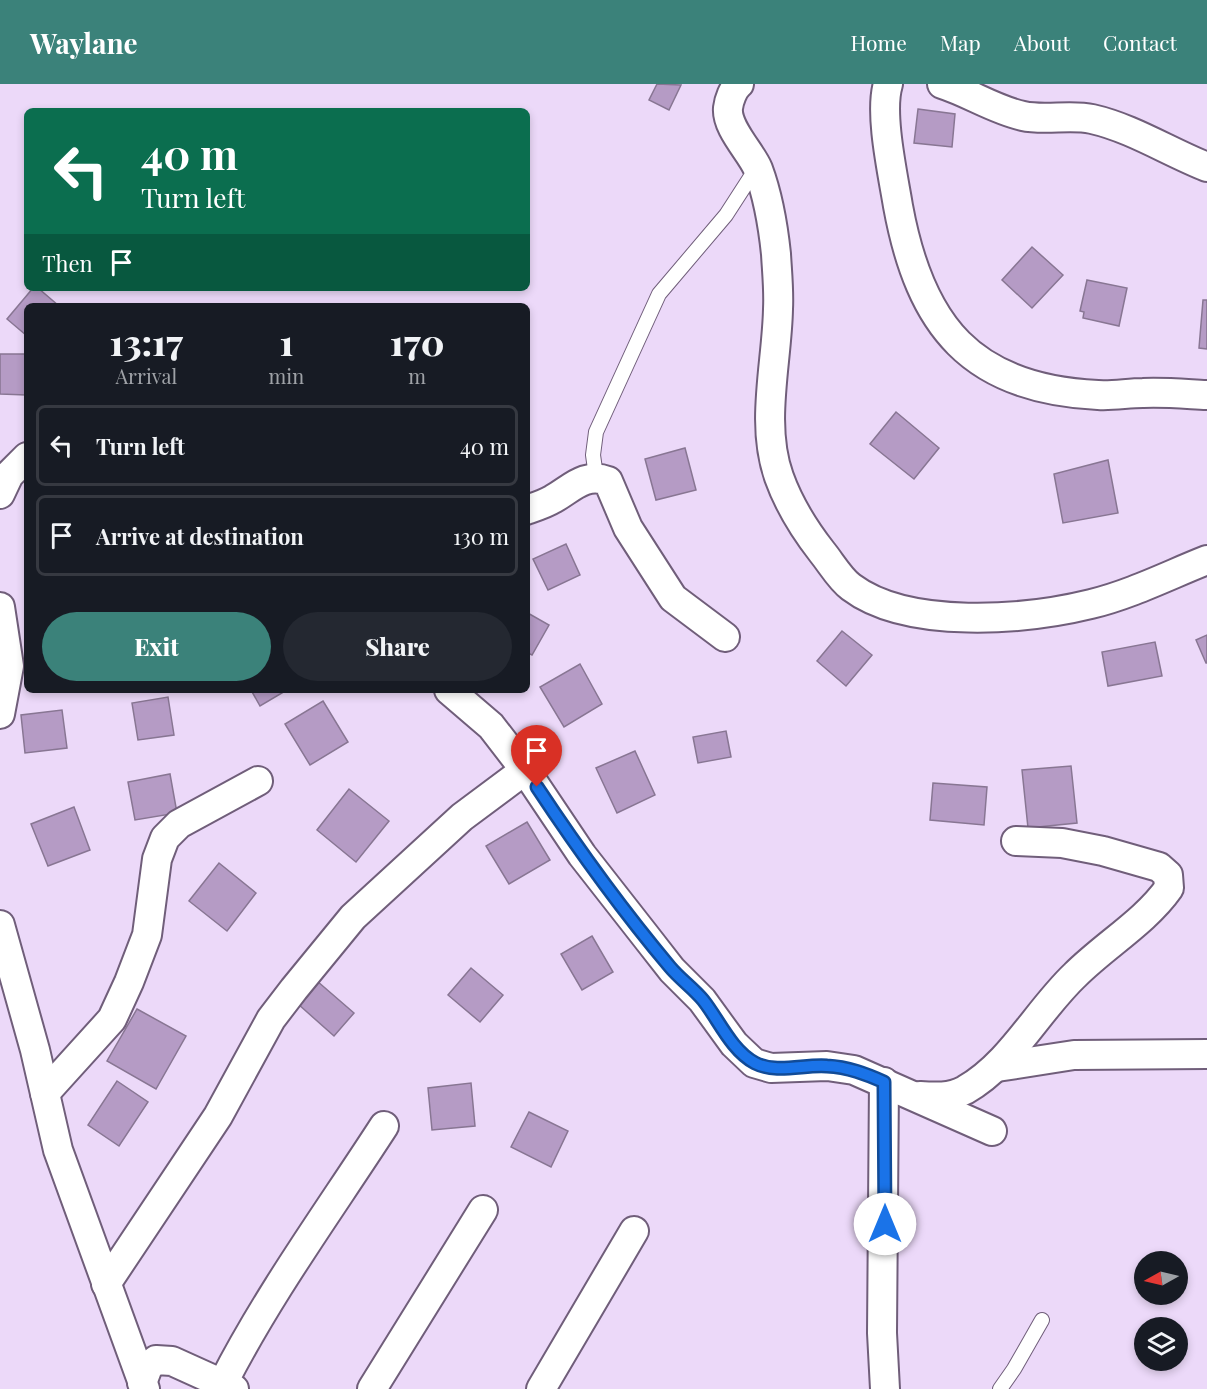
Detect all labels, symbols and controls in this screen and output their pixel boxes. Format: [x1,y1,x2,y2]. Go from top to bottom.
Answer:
text: Waylane [30,24,138,61]
text: Home [851,28,907,56]
text: Map [940,28,981,56]
text: About [1014,28,1070,56]
text: Contact [1103,28,1177,56]
text: 40 m [141,125,238,181]
icon: left [42,132,120,210]
text: Turn left [141,179,245,215]
icon: arrive [105,246,138,279]
text: Then [42,248,93,278]
text: 13:17 [110,317,183,365]
text: 1 [279,317,293,365]
text: 170 [390,317,444,365]
text: Arrival [116,362,177,389]
text: min [269,362,304,389]
text: m [408,362,426,389]
icon: left [45,429,78,462]
text: Turn left [96,431,185,461]
text: 40 m [460,431,509,461]
icon: arrive [45,519,78,552]
text: Arrive at destination [96,521,304,551]
text: 130 m [453,521,509,551]
button: Exit [42,612,271,681]
button: Share [283,612,512,681]
pin [511,725,562,787]
icon: arrive [520,734,553,767]
position arrow [853,1192,917,1256]
north arrow [1134,1251,1188,1305]
map controls [1134,1251,1188,1371]
button: layers [1134,1317,1188,1371]

